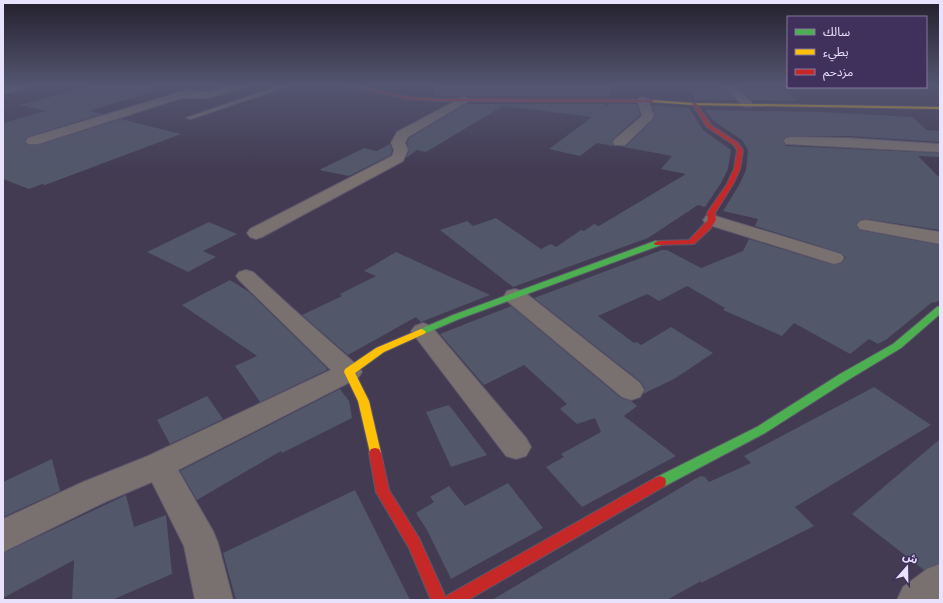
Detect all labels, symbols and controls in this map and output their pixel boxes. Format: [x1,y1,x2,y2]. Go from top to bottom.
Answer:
legend [787,16,927,88]
text: سالك [823,24,850,39]
text: بطيء [823,44,849,62]
text: مزدحم [823,64,853,81]
north arrow [887,547,927,587]
text: ش [901,548,920,567]

